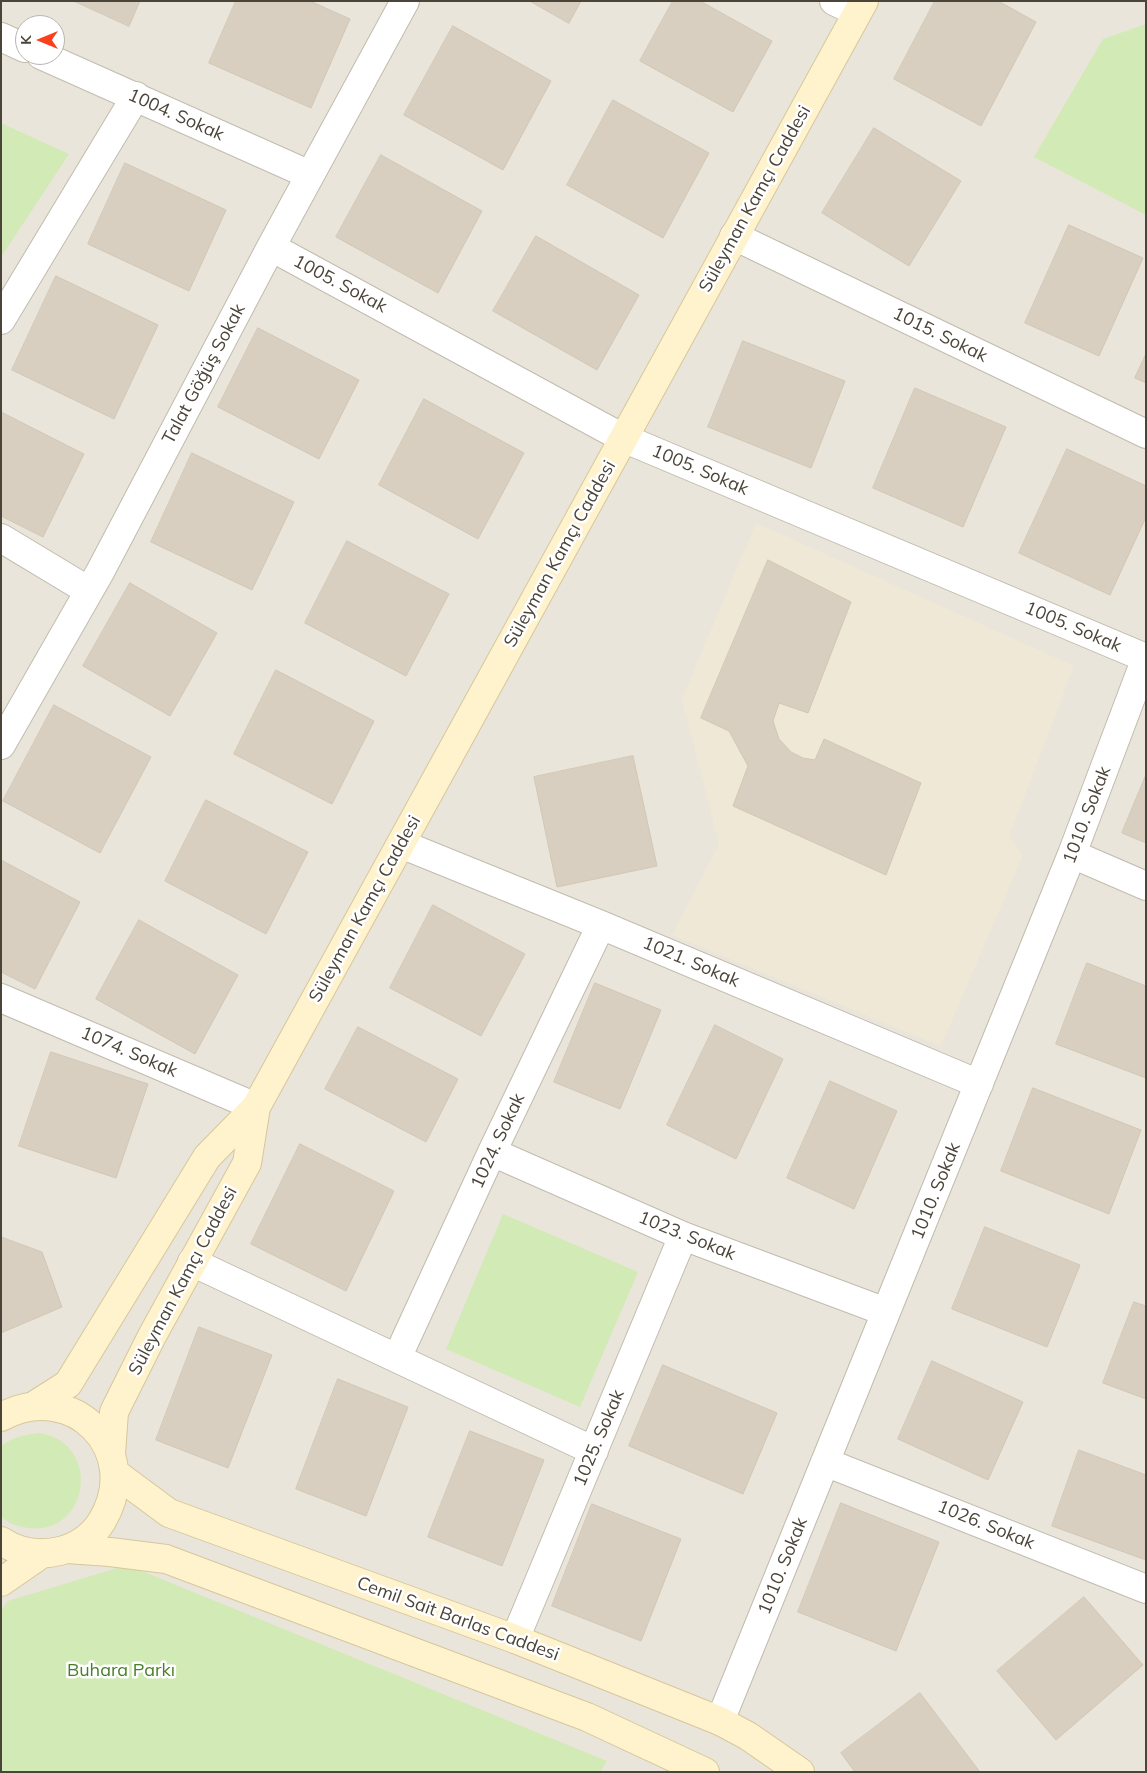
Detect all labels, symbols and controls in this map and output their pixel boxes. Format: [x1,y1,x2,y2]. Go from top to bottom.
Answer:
north arrow [15,15,65,65]
text: K [17,35,35,45]
street label: 1004. Sokak [125,84,227,146]
street label: Süleyman Kamçı Caddesi [695,102,815,296]
street label: 1005. Sokak [290,250,390,318]
street label: Talat Göğüş Sokak [158,300,250,448]
street label: 1015. Sokak [889,303,991,367]
street label: 1005. Sokak [648,440,752,500]
street label: Süleyman Kamçı Caddesi [500,457,620,651]
street label: 1005. Sokak [1021,597,1125,657]
street label: 1010. Sokak [1059,763,1115,867]
street label: Süleyman Kamçı Caddesi [305,812,425,1006]
street label: 1021. Sokak [639,932,743,992]
street label: 1074. Sokak [77,1022,181,1082]
street label: 1024. Sokak [467,1090,529,1192]
street label: 1010. Sokak [907,1139,965,1243]
street label: Süleyman Kamçı Caddesi [124,1183,242,1379]
street label: 1023. Sokak [635,1207,739,1265]
street label: 1025. Sokak [569,1386,629,1490]
street label: 1026. Sokak [934,1496,1038,1554]
street label: 1010. Sokak [754,1514,812,1618]
street label: Cemil Sait Barlas Caddesi [354,1572,562,1666]
park label: Buhara Parkı [67,1660,175,1682]

